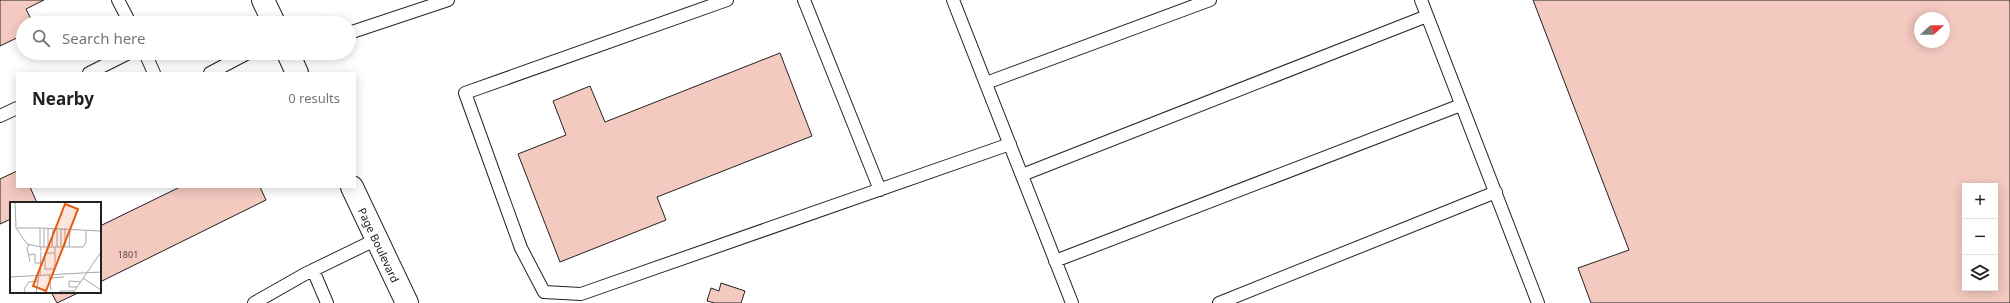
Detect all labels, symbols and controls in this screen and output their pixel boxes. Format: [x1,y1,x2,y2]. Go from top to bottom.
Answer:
north arrow [1914,12,1950,48]
search box [16,16,356,60]
icon: search [30,27,52,49]
text: Search here [62,28,145,48]
text: Nearby [32,87,94,110]
text: 0 results [288,89,340,107]
map controls [1962,183,1998,291]
button: + [1962,183,1998,219]
inset map [10,202,101,293]
street label: Page Boulevard [355,205,404,285]
button: − [1962,219,1998,255]
house number: 1801 [118,248,138,261]
button: layers [1962,255,1998,291]

